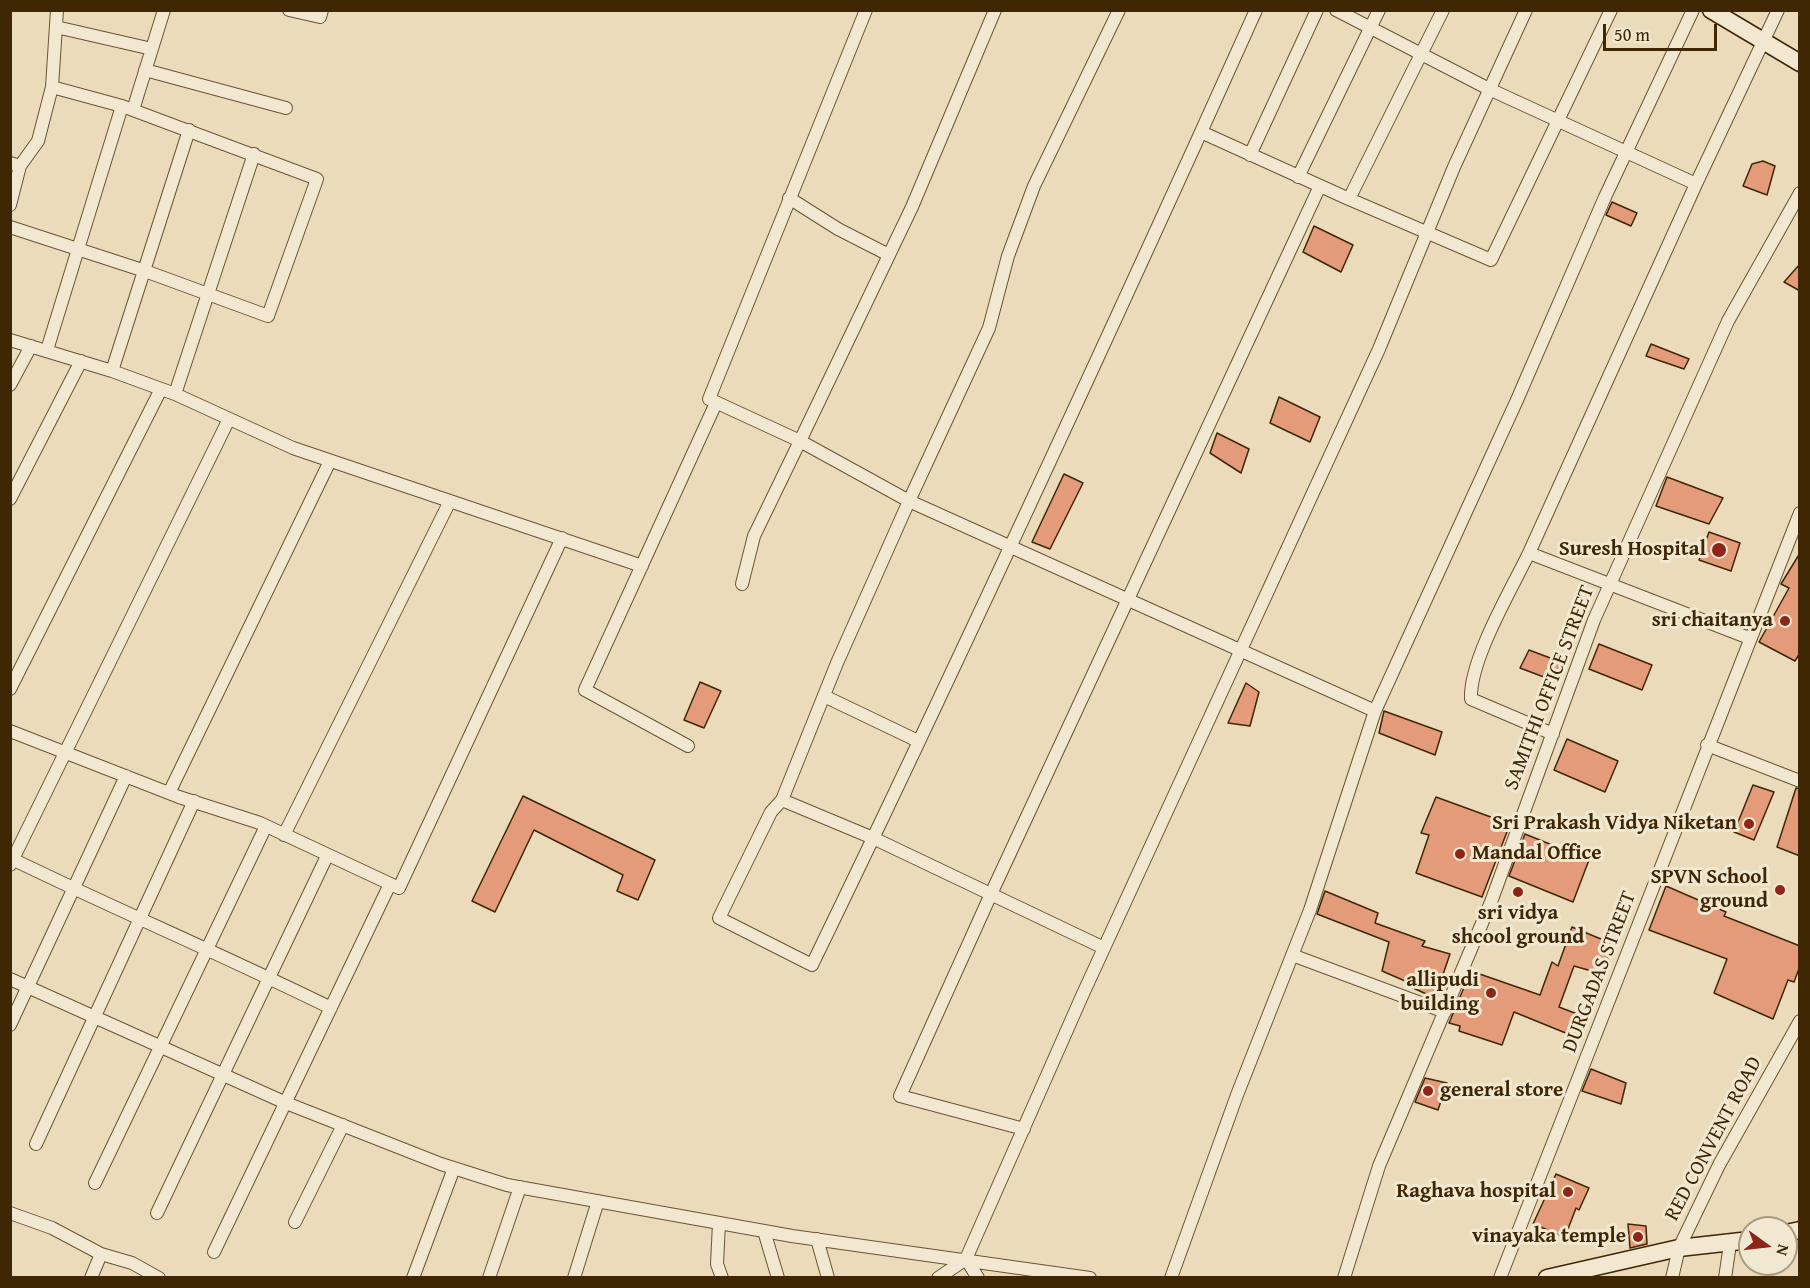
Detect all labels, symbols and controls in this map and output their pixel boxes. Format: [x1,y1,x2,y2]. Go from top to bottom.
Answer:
scale bar [1606,12,1720,50]
text: 50 m [1614,21,1650,48]
place label: Suresh Hospital [1559,537,1706,563]
marker: Suresh Hospital [1710,541,1728,559]
street label: SAMITHI OFFICE STREET [1499,582,1601,794]
place label: sri chaitanya [1652,608,1773,634]
marker: sri chaitanya [1778,614,1792,628]
place label: Sri Prakash Vidya Niketan [1492,811,1737,837]
marker: Sri Prakash Vidya Niketan [1742,817,1756,831]
place label: Mandal Office [1472,841,1602,867]
marker: Mandal Office [1453,847,1467,861]
place label: SPVN School ground [1650,865,1768,915]
marker: SPVN School ground [1773,883,1787,897]
marker: sri vidya shcool ground [1511,885,1525,899]
street label: DURGADAS STREET [1558,888,1642,1056]
place label: sri vidya shcool ground [1452,901,1584,951]
place label: allipudi building [1400,968,1479,1018]
marker: allipudi building [1484,986,1498,1000]
street label: RED CONVENT ROAD [1660,1053,1768,1225]
place label: general store [1440,1078,1563,1104]
marker: general store [1421,1084,1435,1098]
place label: Raghava hospital [1396,1179,1556,1205]
marker: Raghava hospital [1561,1185,1575,1199]
north arrow [1738,1216,1798,1276]
place label: vinayaka temple [1472,1224,1626,1250]
marker: vinayaka temple [1631,1230,1645,1244]
text: N [1770,1242,1796,1258]

